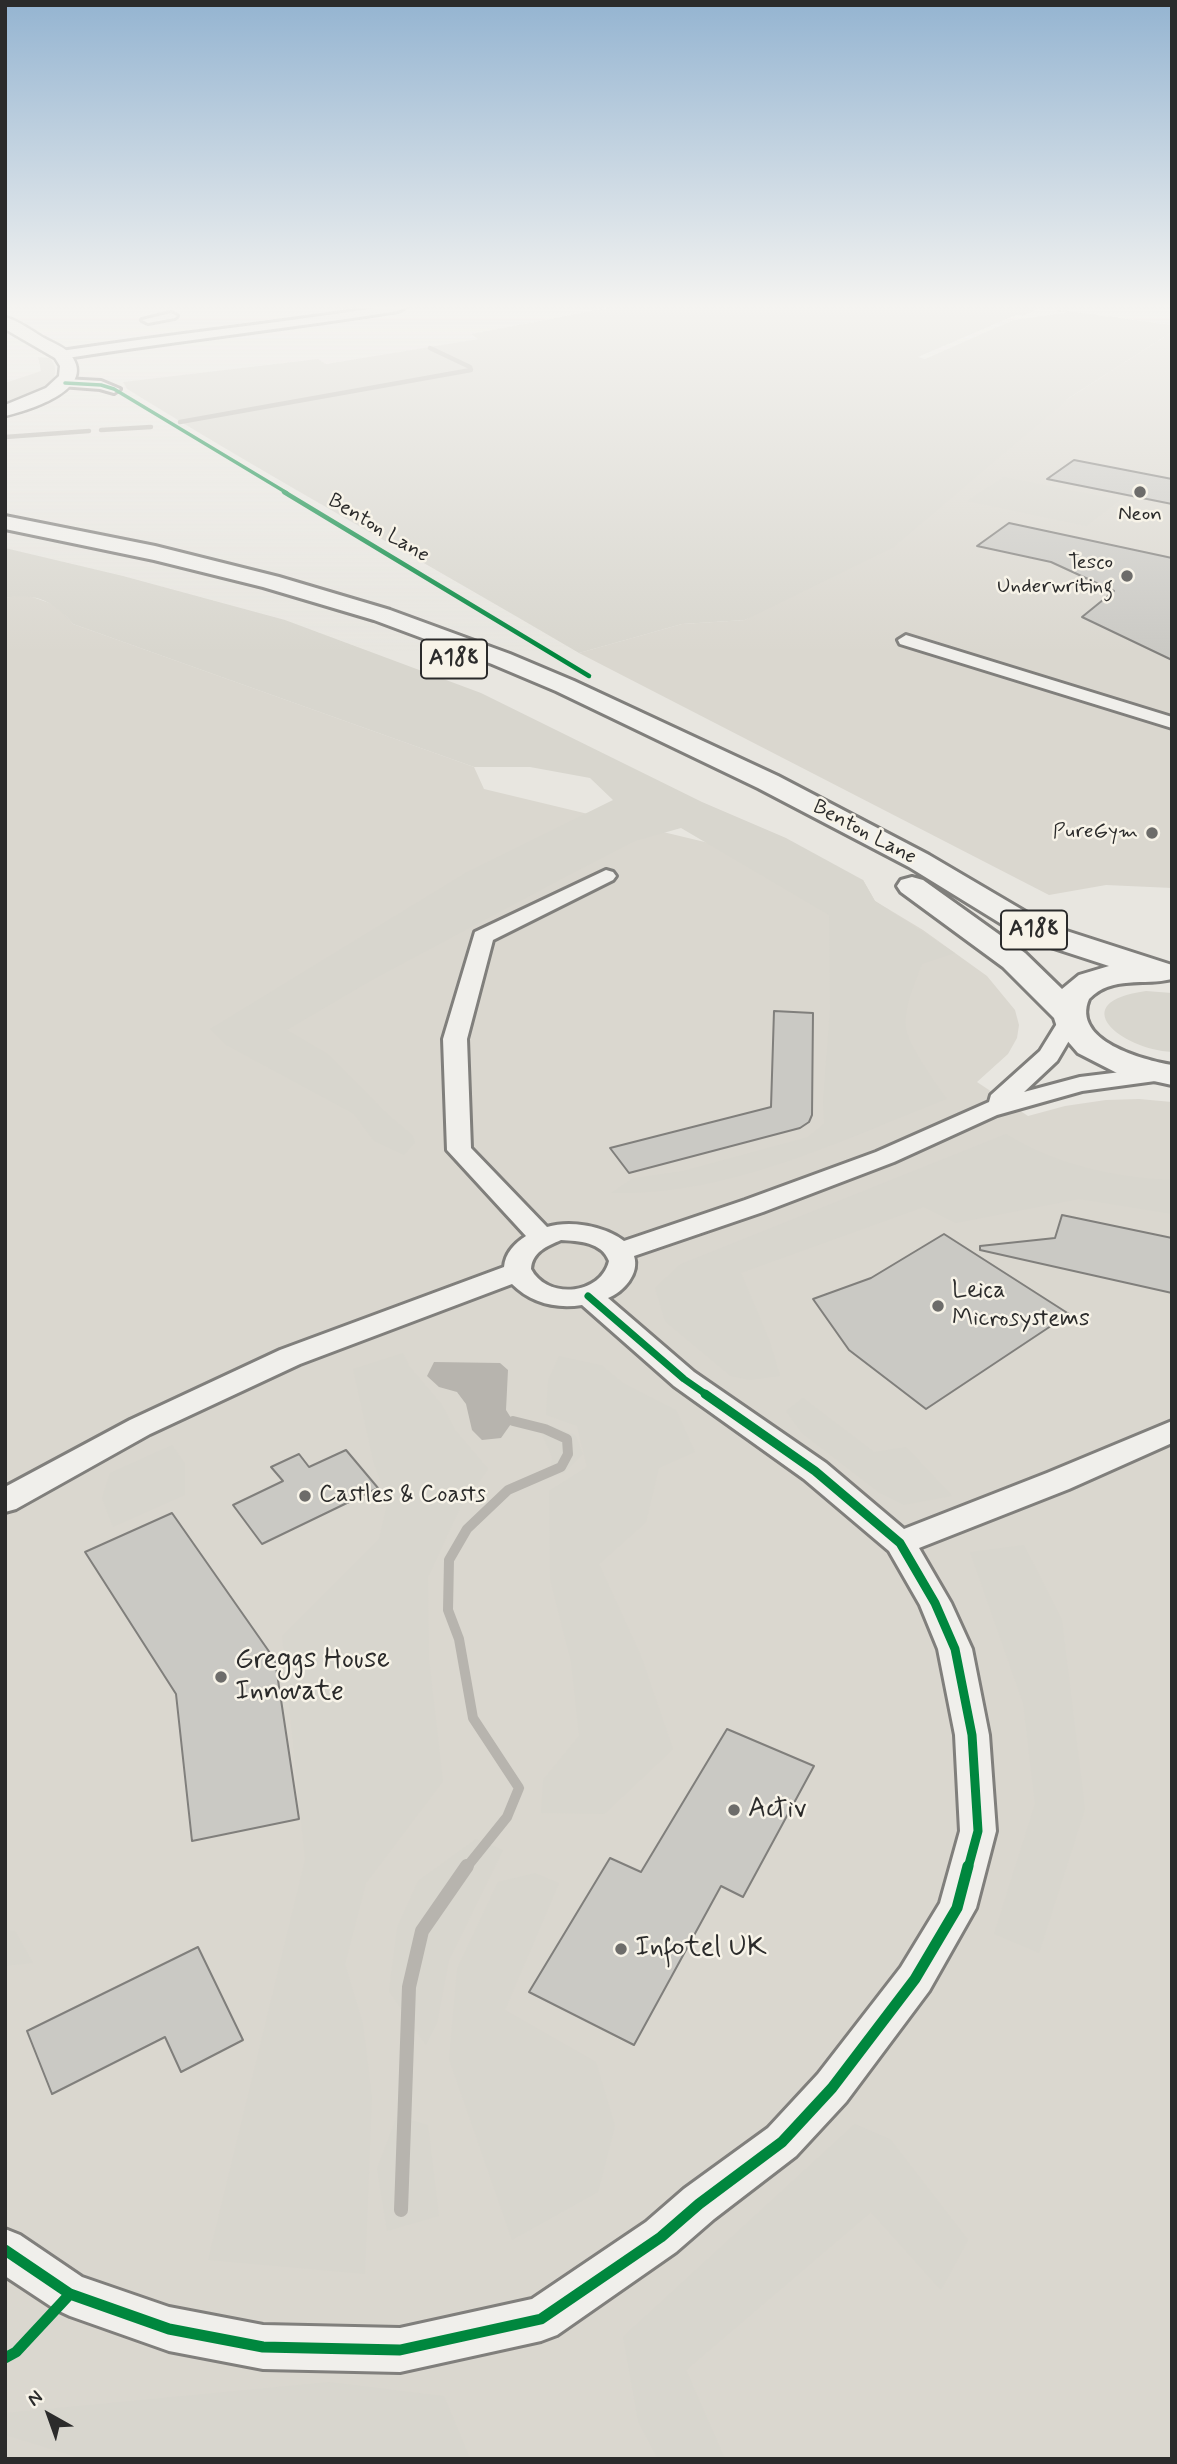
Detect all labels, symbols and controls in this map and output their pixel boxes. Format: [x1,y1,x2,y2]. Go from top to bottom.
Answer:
marker: Neon [1132,484,1148,500]
street label: Benton Lane [323,489,433,569]
place label: Neon [1118,503,1162,529]
place label: Tesco Underwriting [997,551,1113,601]
marker: Tesco Underwriting [1119,568,1135,584]
road number: A188 [421,639,487,678]
street label: Benton Lane [808,795,920,871]
place label: PureGym [1053,820,1138,846]
marker: PureGym [1144,825,1160,841]
road number: A188 [1001,911,1067,950]
place label: Leica Microsystems [952,1278,1090,1334]
marker: Leica Microsystems [930,1298,946,1314]
place label: Castles & Coasts [319,1482,486,1510]
marker: Castles & Coasts [297,1488,313,1504]
place label: Greggs House Innovate [235,1644,390,1710]
marker: Greggs House Innovate [213,1669,229,1685]
place label: Activ [748,1793,806,1827]
marker: Activ [726,1802,742,1818]
place label: Infotel UK [635,1932,767,1966]
marker: Infotel UK [613,1941,629,1957]
north arrow [14,2380,84,2450]
text: N [22,2385,48,2412]

